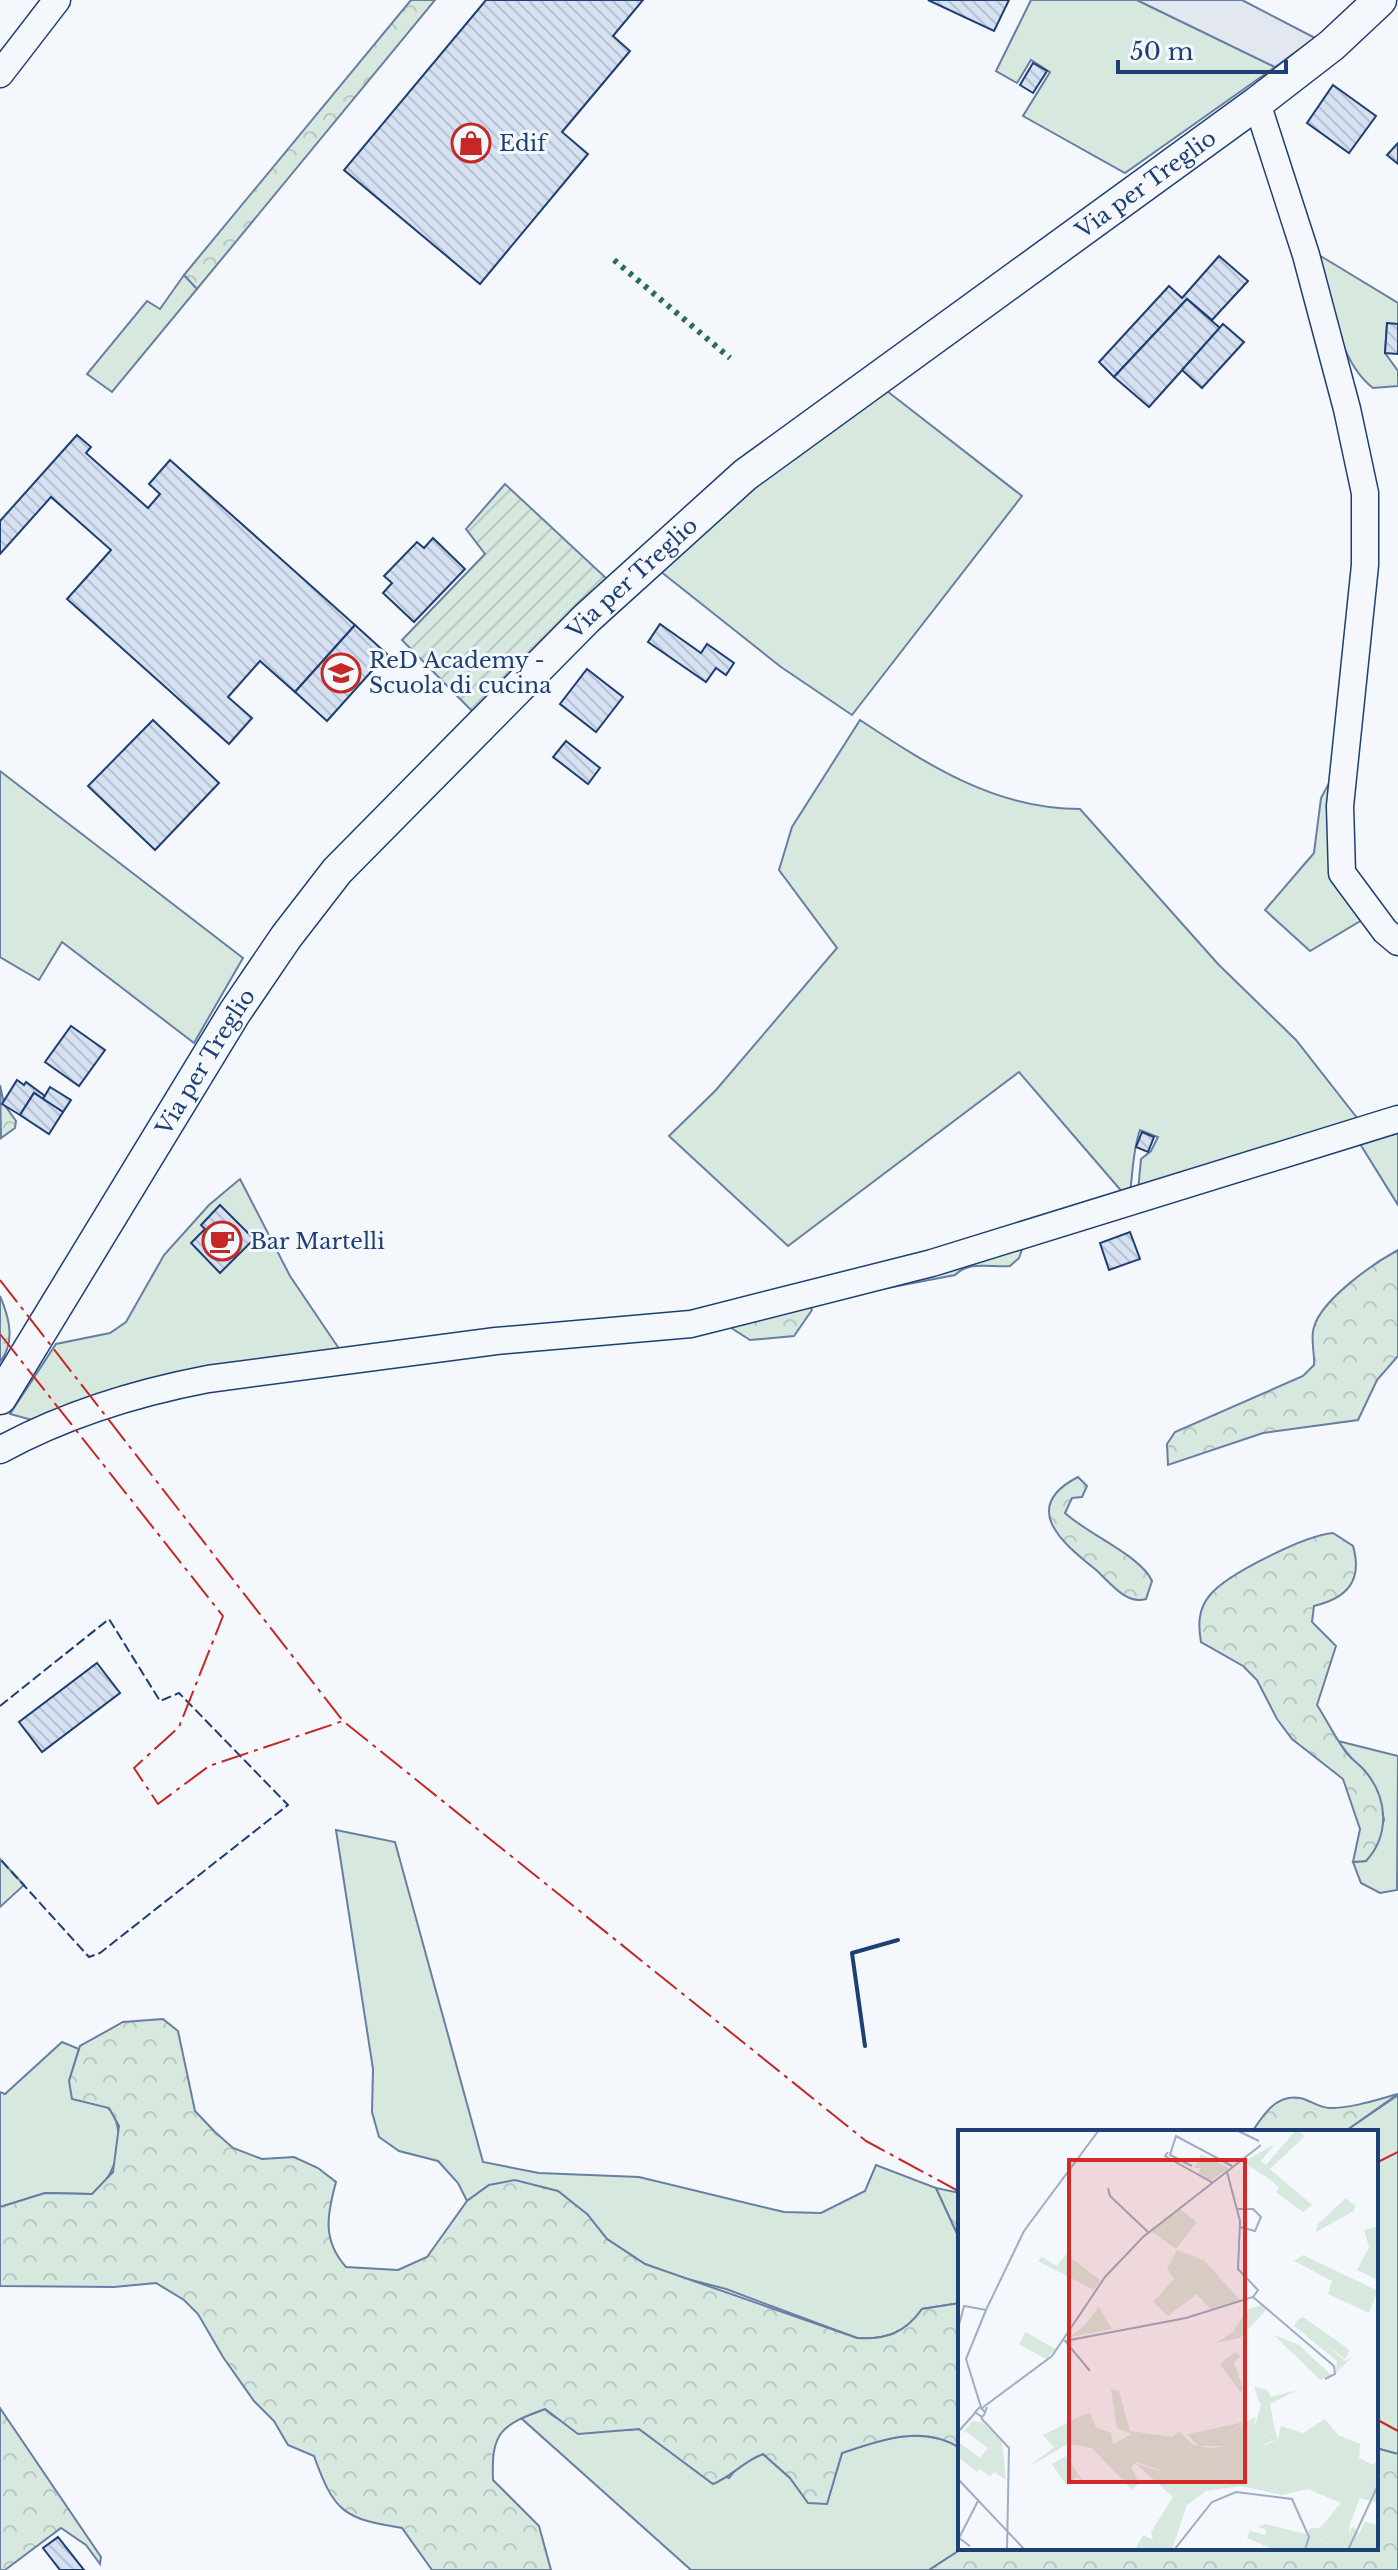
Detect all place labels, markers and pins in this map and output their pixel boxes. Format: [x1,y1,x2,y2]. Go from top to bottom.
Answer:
shop icon: Edif [450,122,492,164]
place label: Edif [499,130,549,157]
place label: ReD Academy - Scuola di cucina [369,647,552,699]
school or university icon: ReD Academy - Scuola di cucina [320,652,362,694]
cafe icon: Bar Martelli [201,1220,243,1262]
place label: Bar Martelli [250,1228,385,1255]

